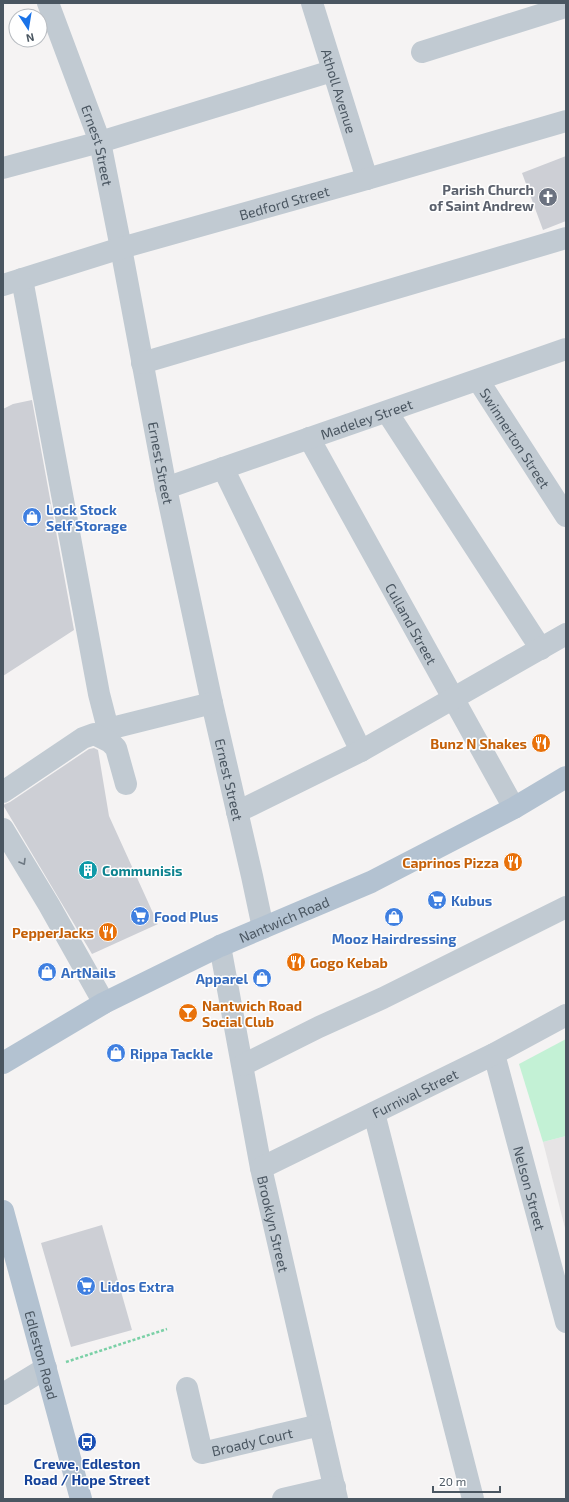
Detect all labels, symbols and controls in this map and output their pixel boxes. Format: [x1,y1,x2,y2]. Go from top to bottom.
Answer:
north arrow [8,8,48,48]
text: N [25,31,35,45]
street label: Atholl Avenue [318,46,361,135]
street label: Ernest Street [78,102,117,187]
place label: Parish Church of Saint Andrew [429,181,534,214]
street label: Bedford Street [237,182,331,223]
church icon: Parish Church of Saint Andrew [537,186,559,208]
street label: Swinnerton Street [477,385,554,491]
street label: Madeley Street [318,395,415,442]
street label: Ernest Street [145,420,178,506]
place label: Lock Stock Self Storage [46,501,127,534]
shop icon: Lock Stock Self Storage [21,506,43,528]
street label: Culland Street [382,580,441,667]
restaurant icon: Bunz N Shakes [530,732,552,754]
place label: Bunz N Shakes [430,735,527,752]
street label: Ernest Street [212,737,247,822]
restaurant icon: Caprinos Pizza [502,851,524,873]
place label: Caprinos Pizza [402,854,499,871]
one-way arrow [18,858,26,865]
building icon: Communisis [77,859,99,881]
place label: Communisis [102,862,182,879]
supermarket icon: Kubus [426,889,448,911]
street label: Nantwich Road [236,892,332,946]
place label: Kubus [451,892,492,909]
supermarket icon: Food Plus [129,905,151,927]
shop icon: Mooz Hairdressing [383,906,405,928]
place label: Food Plus [154,908,218,925]
restaurant icon: PepperJacks [97,921,119,943]
place label: PepperJacks [12,924,94,941]
place label: Mooz Hairdressing [332,930,456,947]
restaurant icon: Gogo Kebab [285,951,307,973]
place label: Gogo Kebab [310,954,388,971]
shop icon: ArtNails [36,961,58,983]
place label: ArtNails [61,964,116,981]
shop icon: Apparel [251,967,273,989]
place label: Apparel [196,970,248,987]
place label: Nantwich Road Social Club [202,997,302,1030]
bar icon: Nantwich Road Social Club [177,1002,199,1024]
shop icon: Rippa Tackle [105,1042,127,1064]
place label: Rippa Tackle [130,1045,213,1062]
street label: Furnival Street [369,1065,460,1121]
street label: Nelson Street [511,1144,550,1232]
street label: Brooklyn Street [254,1174,293,1274]
supermarket icon: Lidos Extra [75,1275,97,1297]
place label: Lidos Extra [100,1278,174,1295]
street label: Edleston Road [22,1308,62,1401]
street label: Broady Court [210,1423,294,1459]
bus stop icon: Crewe, Edleston Road / Hope Street [76,1431,98,1453]
place label: Crewe, Edleston Road / Hope Street [24,1455,150,1488]
scale bar [433,1468,500,1494]
text: 20 m [439,1474,466,1488]

